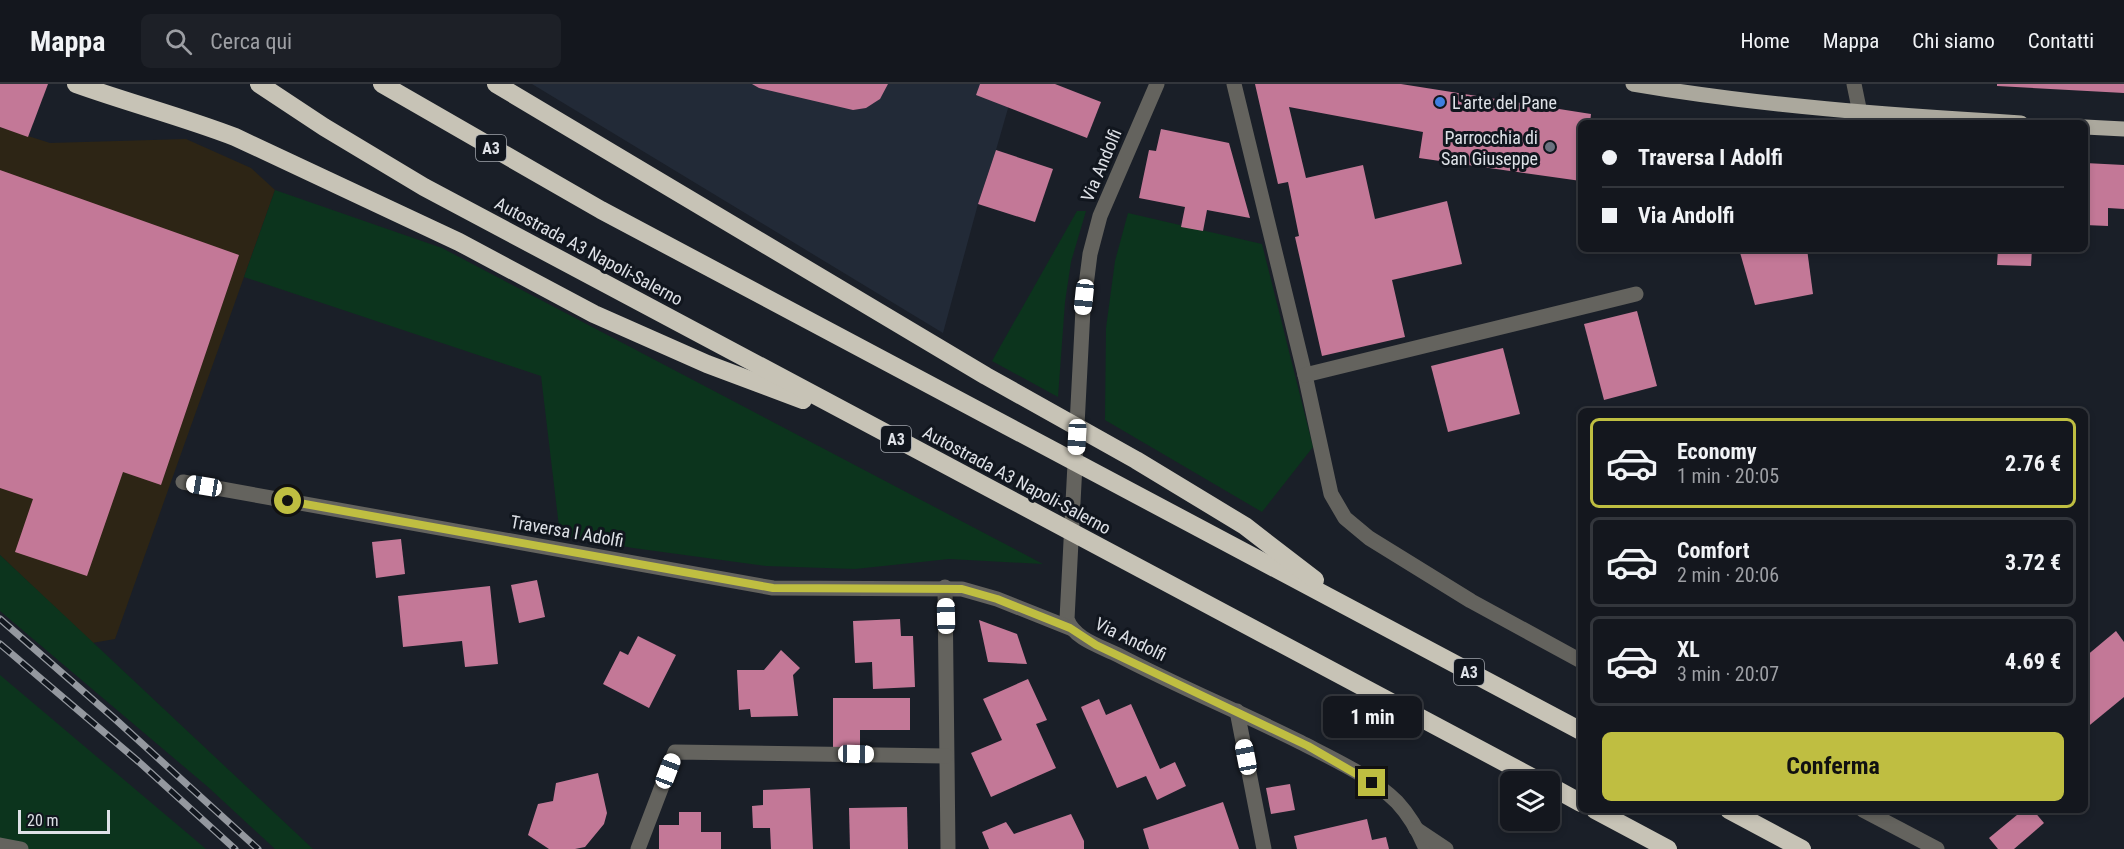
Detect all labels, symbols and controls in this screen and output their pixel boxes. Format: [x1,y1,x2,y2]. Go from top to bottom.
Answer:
search box [141,14,561,68]
text: Mappa [30,25,105,58]
icon: search [162,25,195,58]
text: Cerca qui [210,29,292,54]
text: Home [1740,29,1790,53]
text: Mappa [1823,29,1879,53]
text: Chi siamo [1912,29,1995,53]
text: Contatti [2028,29,2094,53]
place label: L'arte del Pane [1452,92,1557,113]
marker: L'arte del Pane [1433,95,1447,109]
street label: Via Andolfi [1076,125,1126,205]
place label: Parrocchia di San Giuseppe [1441,127,1538,169]
road number: A3 [476,135,506,161]
marker: Parrocchia di San Giuseppe [1543,140,1557,154]
text: Traversa I Adolfi [1638,145,1783,170]
street label: Autostrada A3 Napoli-Salerno [491,193,687,309]
text: Via Andolfi [1638,203,1735,228]
car [1073,278,1095,316]
car [1067,419,1087,455]
street label: Autostrada A3 Napoli-Salerno [919,422,1115,538]
road number: A3 [881,426,911,452]
icon: car [1605,436,1659,490]
text: Economy [1677,439,1757,464]
text: 2.76 € [2005,451,2061,476]
text: 1 min · 20:05 [1677,464,1779,488]
car [185,474,223,498]
route start [274,487,301,514]
street label: Traversa I Adolfi [509,511,625,551]
icon: car [1605,535,1659,589]
text: Comfort [1677,538,1750,563]
text: 3.72 € [2005,550,2061,575]
text: 2 min · 20:06 [1677,563,1779,587]
car [937,598,955,634]
street label: Via Andolfi [1092,613,1170,665]
icon: car [1605,634,1659,688]
text: XL [1677,637,1700,662]
text: 4.69 € [2005,649,2061,674]
road number: A3 [1454,659,1484,685]
text: 3 min · 20:07 [1677,662,1779,686]
callout: 1 min [1322,696,1422,738]
text: 1 min [1350,705,1395,729]
button: Conferma [1602,732,2064,801]
car [1234,738,1258,776]
car [838,745,874,763]
car [653,751,683,791]
route end [1358,769,1385,796]
map controls [1500,771,1560,831]
button: layers [1500,771,1560,831]
scale bar [18,807,110,834]
text: 20 m [27,811,59,830]

